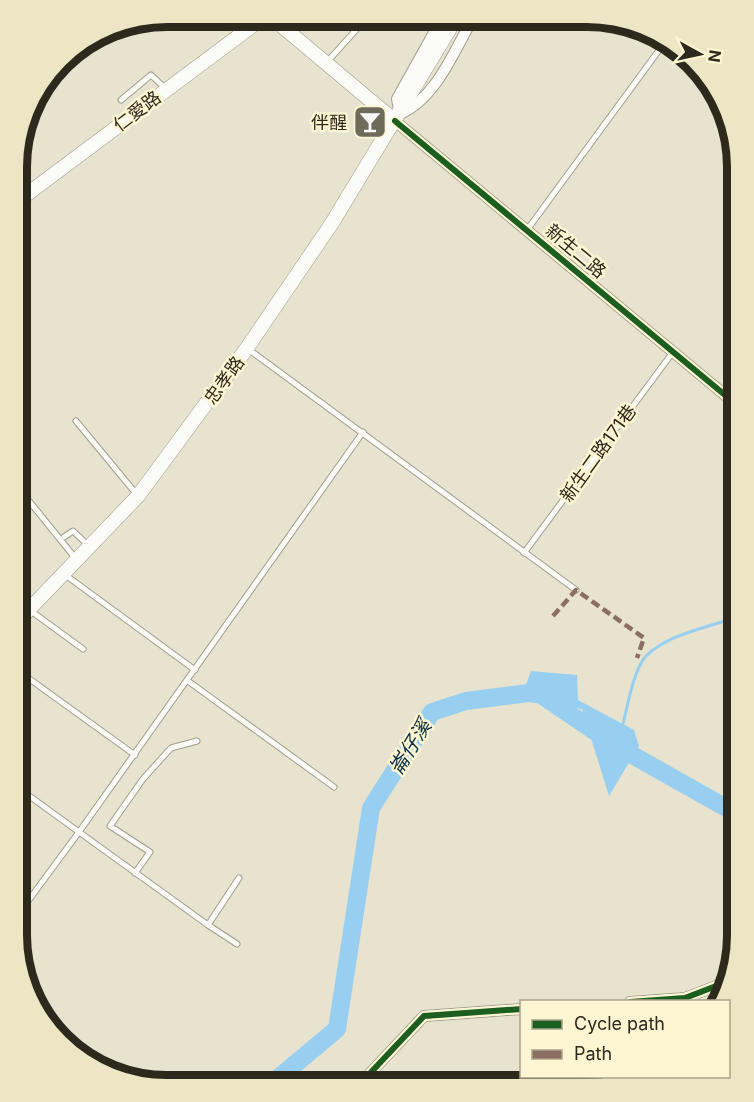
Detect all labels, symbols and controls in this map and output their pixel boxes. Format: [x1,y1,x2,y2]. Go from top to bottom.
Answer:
north arrow [670,24,730,84]
text: N [704,49,726,64]
street label: 仁愛路 [109,86,165,136]
bar icon: 伴醒 [352,104,388,140]
place label: 伴醒 [311,112,347,133]
street label: 新生二路 [542,220,610,282]
street label: 忠孝路 [200,352,248,408]
street label: 新生二路171巷 [556,400,640,506]
water label: 崙仔溪 [384,713,438,779]
legend [520,1000,730,1078]
text: Cycle path [574,1013,665,1034]
text: Path [574,1043,612,1064]

